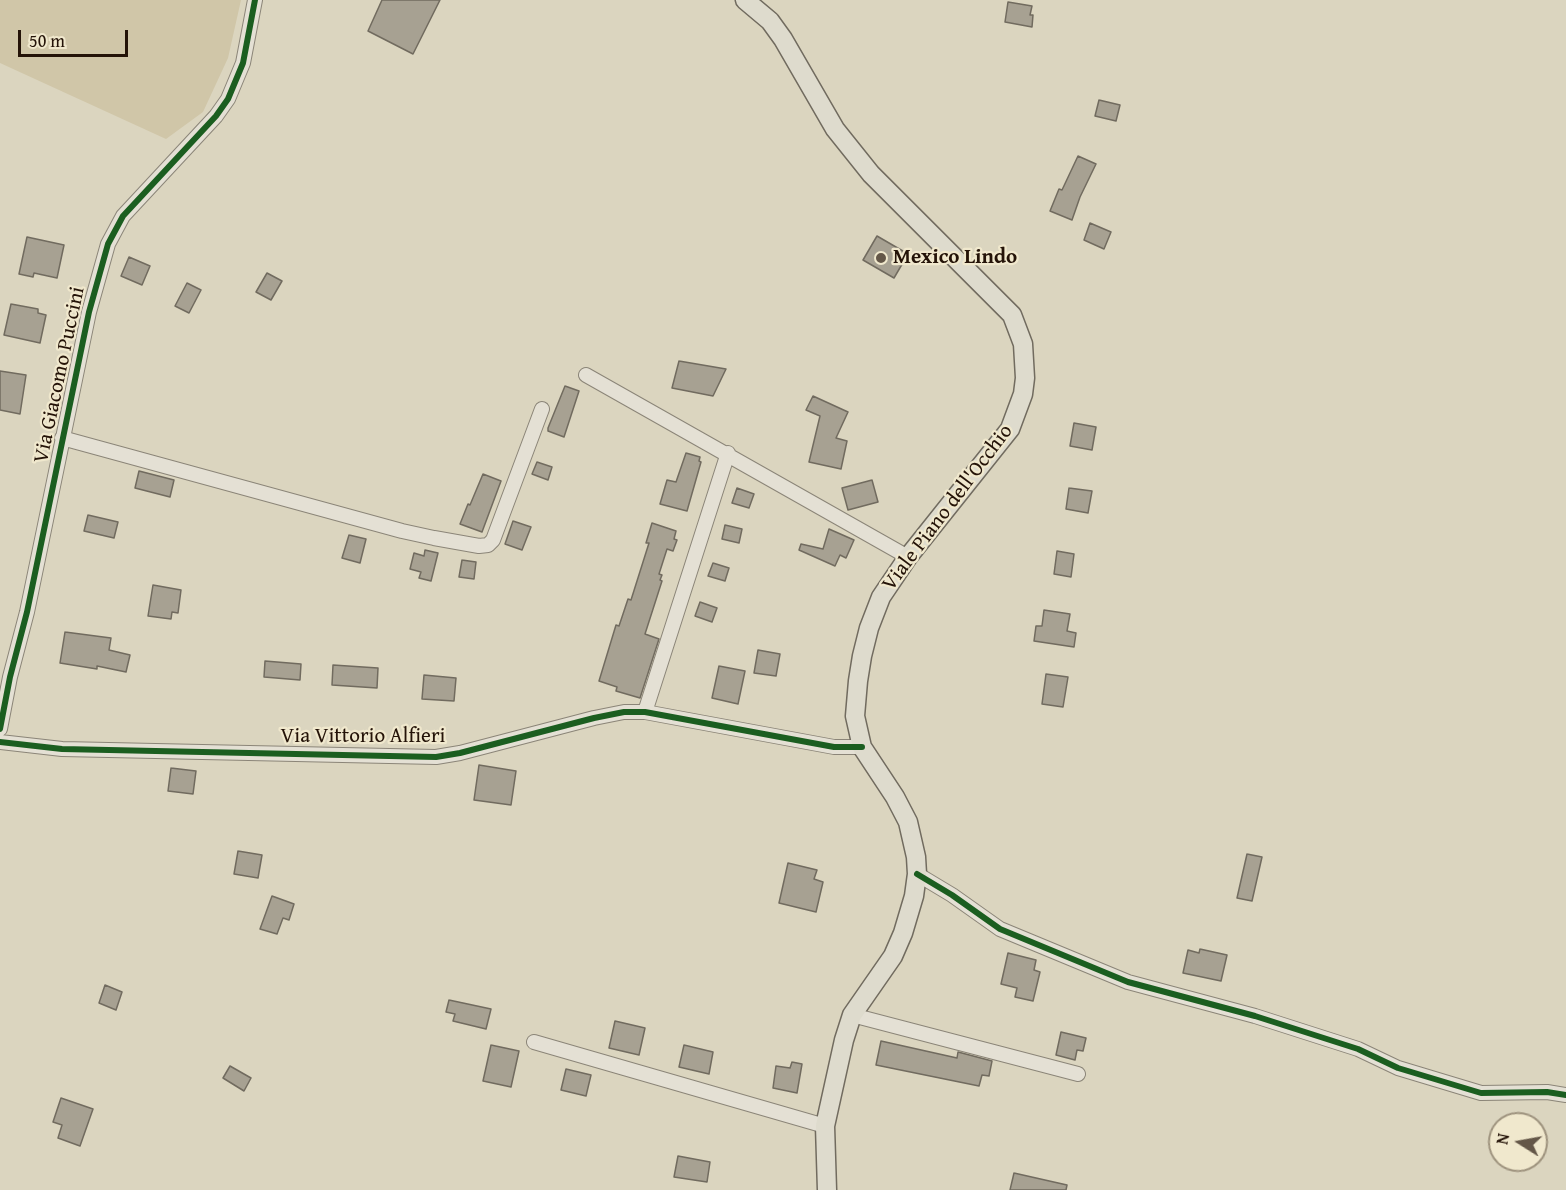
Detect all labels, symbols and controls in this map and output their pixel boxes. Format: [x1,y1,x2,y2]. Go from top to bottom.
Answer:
scale bar [21,18,130,56]
text: 50 m [29,27,65,54]
place label: Mexico Lindo [893,245,1017,271]
marker: Mexico Lindo [874,251,888,265]
street label: Via Giacomo Puccini [29,284,91,466]
street label: Viale Piano dell'Occhio [877,420,1019,596]
street label: Via Vittorio Alfieri [281,724,445,750]
north arrow [1488,1112,1548,1172]
text: N [1489,1131,1515,1146]

